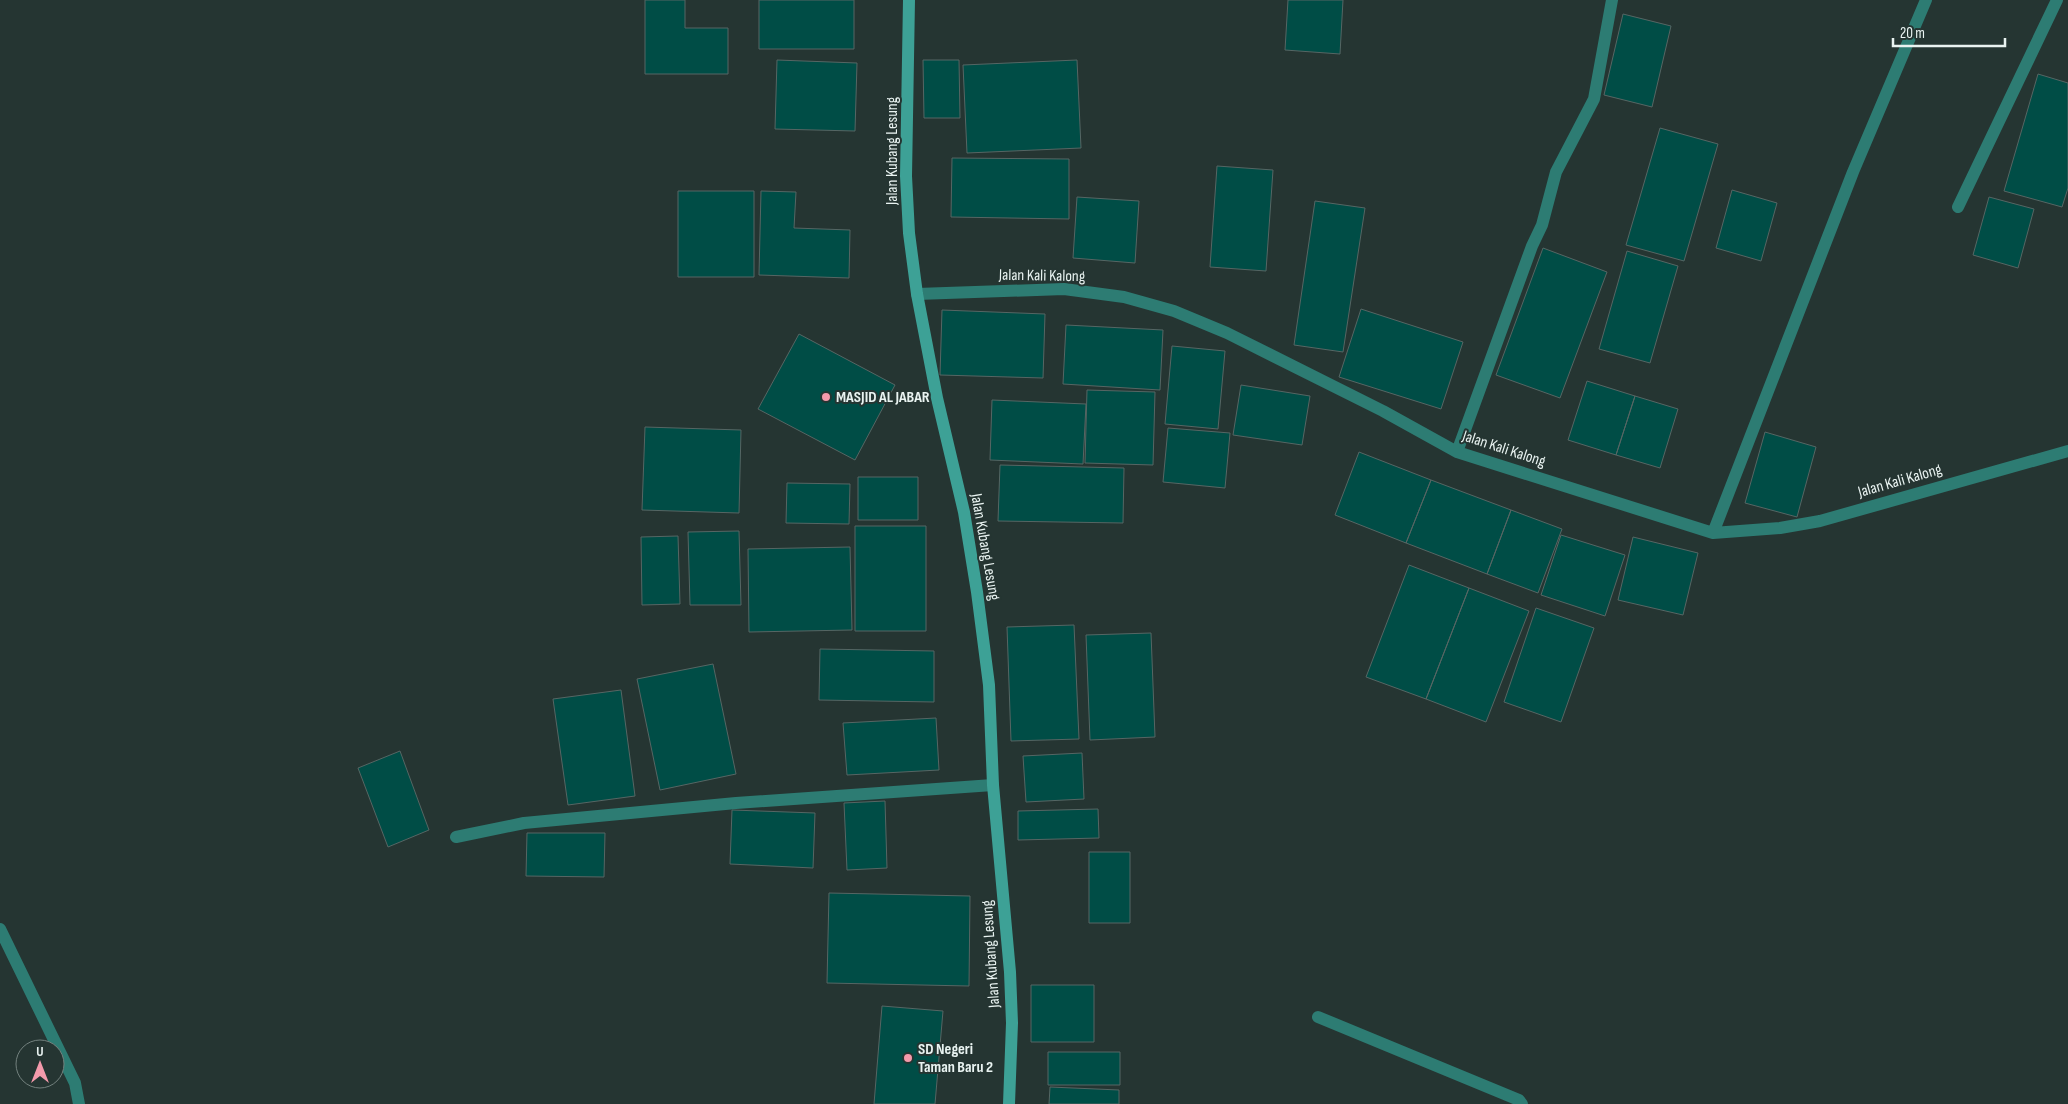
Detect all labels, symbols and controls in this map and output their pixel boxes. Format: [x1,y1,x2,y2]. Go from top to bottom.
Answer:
scale bar [1893,15,2006,47]
text: 20 m [1900,24,1925,43]
street label: Jalan Kubang Lesung [883,97,902,206]
street label: Jalan Kali Kalong [998,266,1085,286]
place label: MASJID AL JABAR [836,388,930,407]
marker: MASJID AL JABAR [820,391,832,403]
street label: Jalan Kali Kalong [1459,426,1548,471]
street label: Jalan Kali Kalong [1855,460,1944,502]
street label: Jalan Kubang Lesung [966,491,1004,602]
street label: Jalan Kubang Lesung [978,899,1004,1010]
north arrow [15,1039,65,1089]
place label: SD Negeri Taman Baru 2 [918,1040,993,1077]
text: U [36,1043,44,1060]
marker: SD Negeri Taman Baru 2 [902,1052,914,1064]

